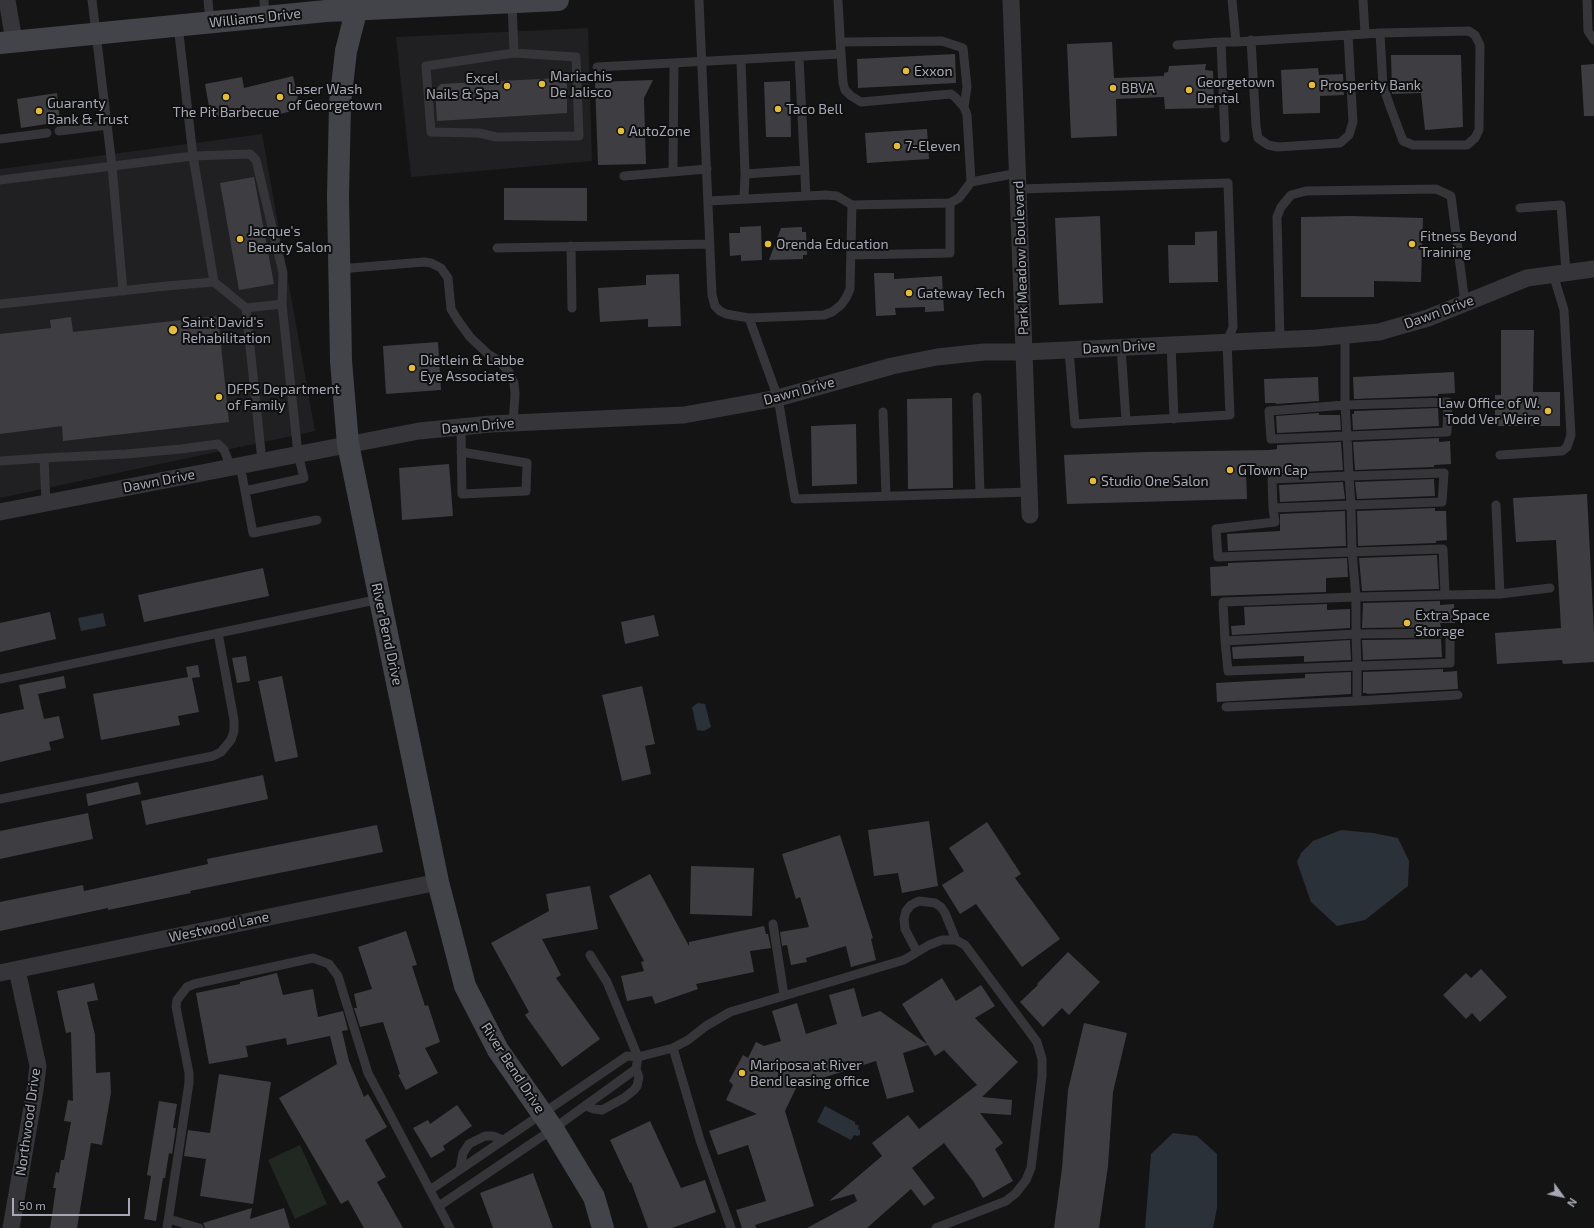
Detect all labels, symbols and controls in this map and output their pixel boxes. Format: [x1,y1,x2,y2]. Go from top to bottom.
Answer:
street label: Williams Drive [208,5,302,31]
place label: Exxon [914,63,953,79]
marker: Exxon [901,66,911,76]
place label: Mariachis De Jalisco [550,68,612,100]
place label: Excel Nails & Spa [426,70,499,102]
place label: Georgetown Dental [1197,74,1275,106]
place label: Prosperity Bank [1320,77,1421,93]
marker: Mariachis De Jalisco [537,79,547,89]
place label: BBVA [1121,80,1155,96]
marker: Prosperity Bank [1307,80,1317,90]
place label: Laser Wash of Georgetown [288,81,382,114]
marker: Excel Nails & Spa [502,81,512,91]
marker: BBVA [1108,83,1118,93]
marker: Georgetown Dental [1184,85,1194,95]
marker: The Pit Barbecue [221,92,231,102]
marker: Laser Wash of Georgetown [275,92,285,102]
place label: Guaranty Bank & Trust [47,95,129,128]
place label: Taco Bell [786,101,843,117]
place label: The Pit Barbecue [173,104,279,120]
marker: Taco Bell [773,104,783,114]
marker: Guaranty Bank & Trust [34,106,44,116]
place label: AutoZone [629,123,690,139]
marker: AutoZone [616,126,626,136]
place label: 7-Eleven [905,138,961,154]
marker: 7-Eleven [892,141,902,151]
street label: Park Meadow Boulevard [1010,180,1032,336]
place label: Jacque's Beauty Salon [248,223,332,256]
place label: Fitness Beyond Training [1420,228,1517,260]
marker: Jacque's Beauty Salon [235,234,245,244]
place label: Orenda Education [776,236,889,252]
marker: Orenda Education [763,239,773,249]
marker: Fitness Beyond Training [1407,239,1417,249]
place label: Gateway Tech [917,285,1005,301]
marker: Gateway Tech [904,288,914,298]
street label: Dawn Drive [1402,292,1476,332]
place label: Saint David's Rehabilitation [182,314,271,346]
marker: Saint David's Rehabilitation [167,324,179,336]
street label: Dawn Drive [1082,337,1156,357]
place label: Dietlein & Labbe Eye Associates [420,352,524,384]
marker: Dietlein & Labbe Eye Associates [407,363,417,373]
street label: Dawn Drive [762,373,836,409]
place label: DFPS Department of Family [227,381,340,414]
marker: DFPS Department of Family [214,392,224,402]
place label: Law Office of W. Todd Ver Weire [1438,395,1540,428]
marker: Law Office of W. Todd Ver Weire [1543,406,1553,416]
street label: Dawn Drive [441,414,515,438]
place label: GTown Cap [1238,462,1308,478]
marker: GTown Cap [1225,465,1235,475]
street label: Dawn Drive [122,466,196,496]
place label: Studio One Salon [1101,473,1209,489]
marker: Studio One Salon [1088,476,1098,486]
street label: River Bend Drive [368,581,406,687]
place label: Extra Space Storage [1415,607,1490,640]
marker: Extra Space Storage [1402,618,1412,628]
street label: Westwood Lane [167,908,271,946]
street label: River Bend Drive [478,1020,548,1116]
place label: Mariposa at River Bend leasing office [750,1057,870,1090]
street label: Northwood Drive [12,1067,44,1177]
marker: Mariposa at River Bend leasing office [737,1068,747,1078]
north arrow [1542,1176,1582,1216]
scale bar [14,1190,132,1216]
text: N [1565,1196,1580,1210]
text: 50 m [19,1198,46,1212]

